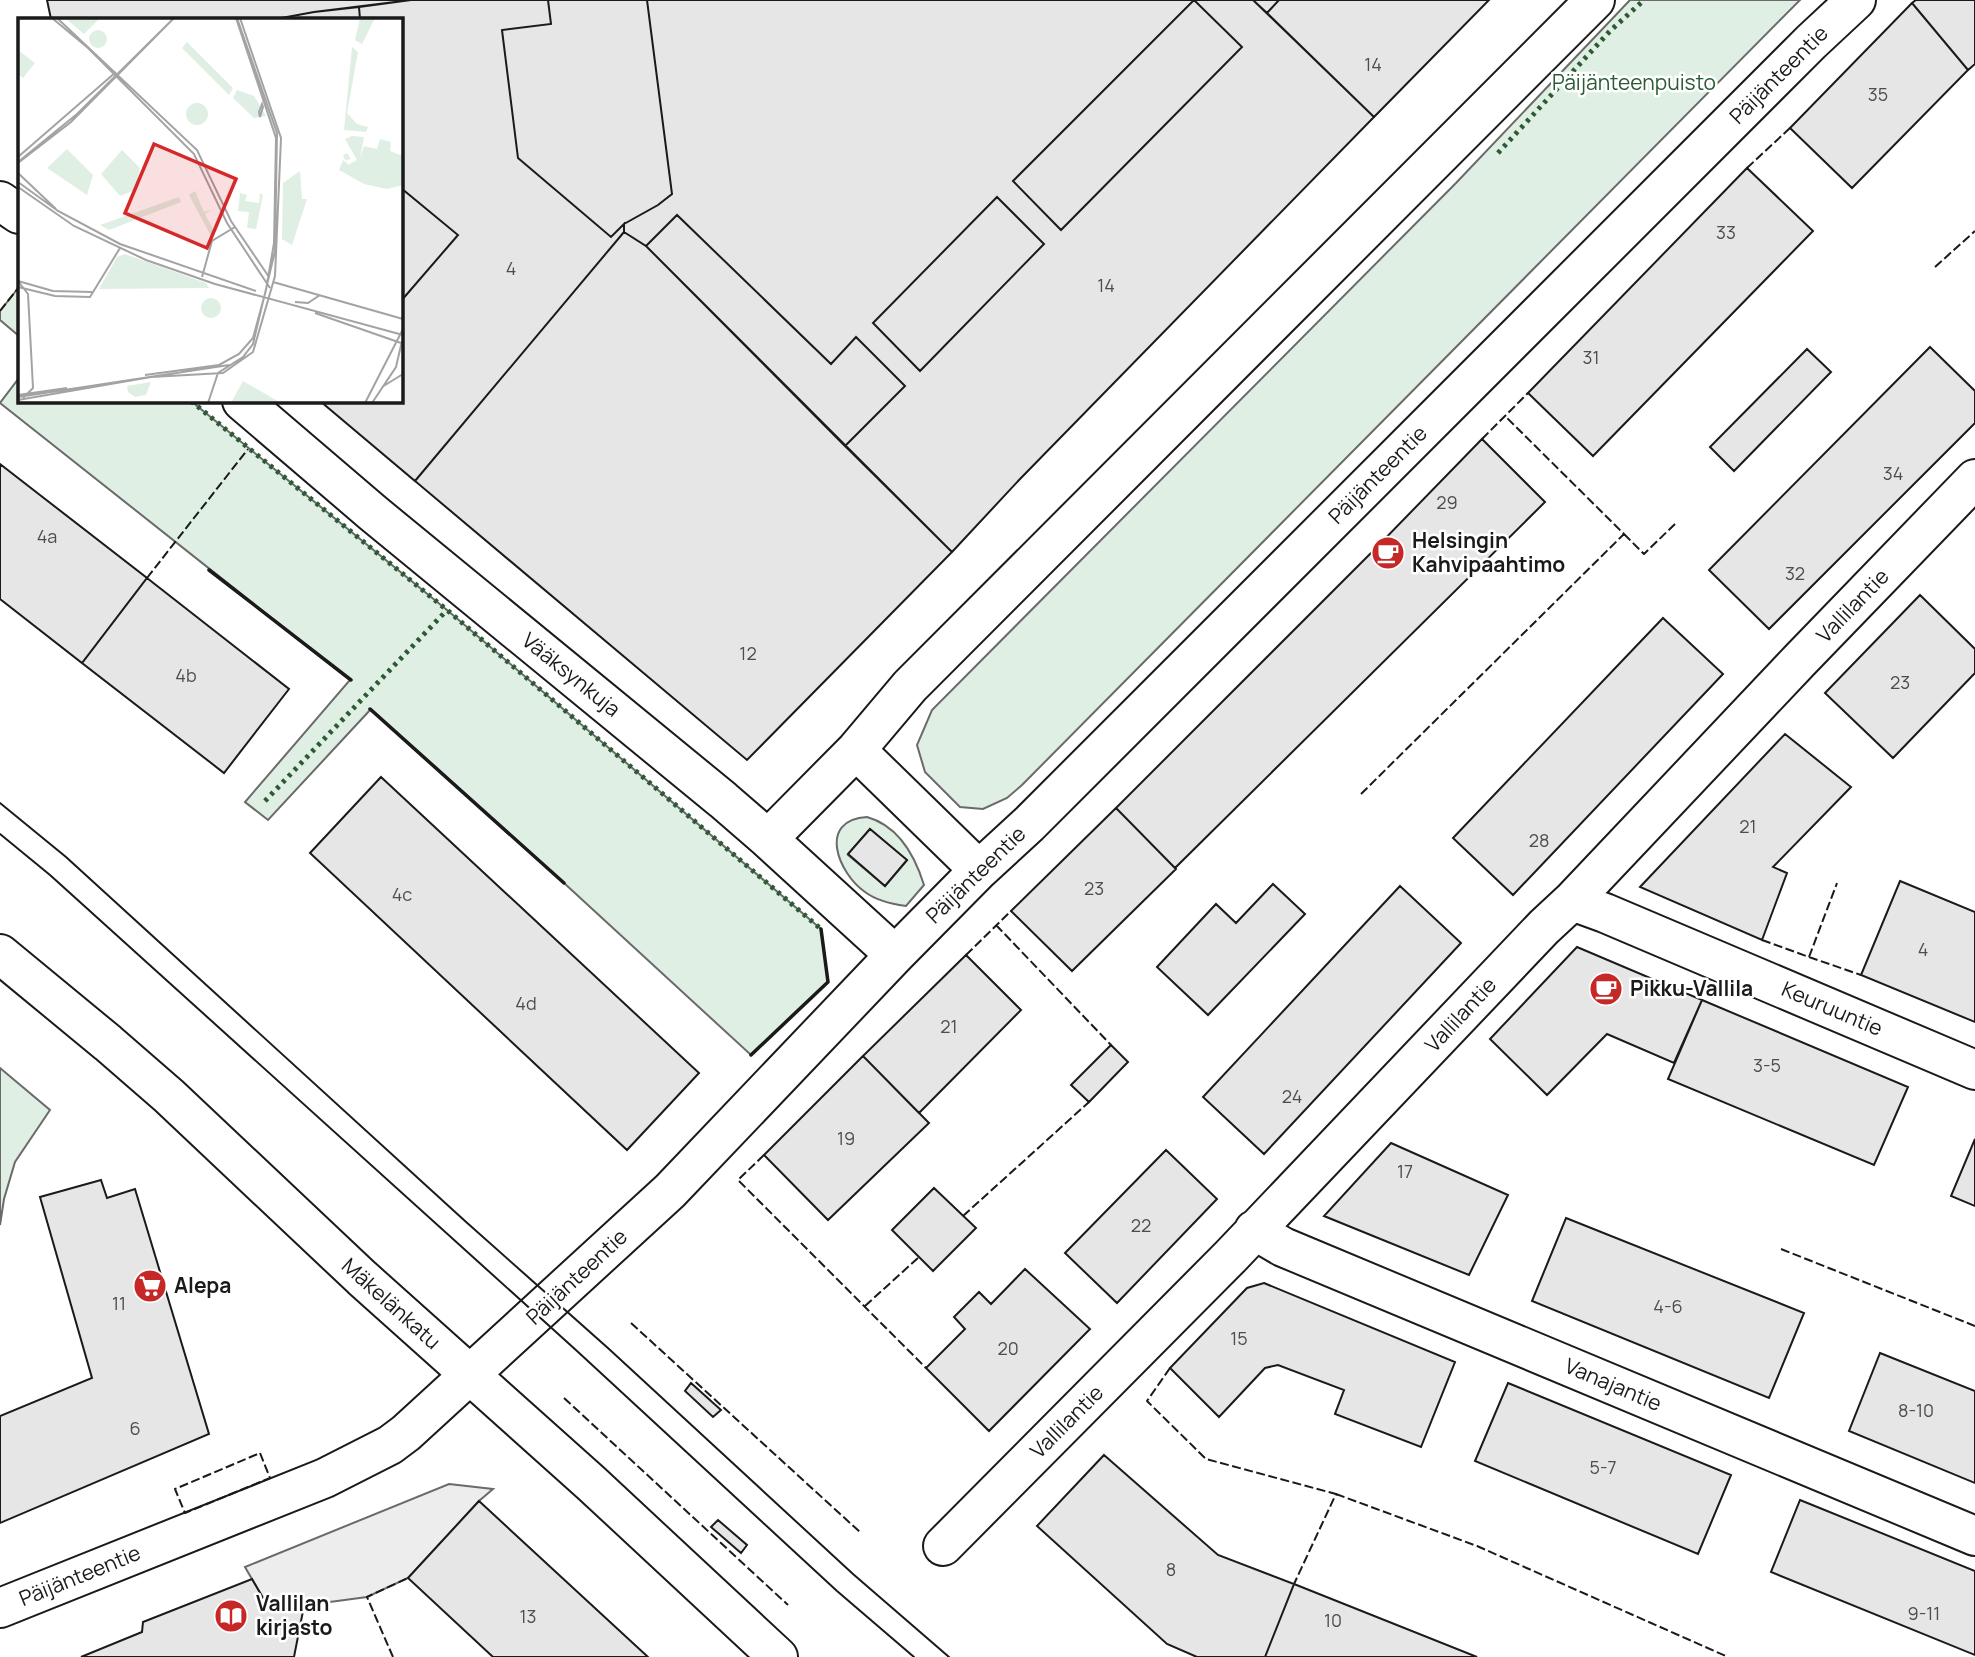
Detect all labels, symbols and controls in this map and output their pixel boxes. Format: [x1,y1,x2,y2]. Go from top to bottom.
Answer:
inset map [18,18,402,402]
street label: Päijänteentie [1723,19,1834,130]
house number: 14 [1364,52,1382,76]
park label: Päijänteenpuisto [1552,68,1716,96]
house number: 35 [1868,82,1888,106]
house number: 33 [1716,220,1736,244]
house number: 4 [506,256,516,280]
house number: 14 [1097,273,1115,297]
house number: 31 [1583,345,1599,369]
street label: Päijänteentie [1322,419,1433,530]
house number: 34 [1883,461,1903,485]
house number: 29 [1436,490,1458,514]
house number: 4a [37,524,57,548]
place label: Helsingin Kahvipaahtimo [1412,526,1565,578]
cafe icon: Helsingin Kahvipaahtimo [1369,534,1407,572]
house number: 32 [1785,561,1805,585]
street label: Vallilantie [1810,562,1895,648]
street label: Vääksynkuja [516,626,627,723]
house number: 12 [739,641,757,665]
house number: 4b [175,663,197,687]
house number: 23 [1890,670,1910,694]
house number: 21 [1739,814,1757,838]
street label: Päijänteentie [919,820,1031,929]
house number: 28 [1529,828,1549,852]
house number: 23 [1084,876,1104,900]
house number: 4c [392,882,412,906]
house number: 4 [1918,937,1928,961]
cafe icon: Pikku-Vallila [1587,970,1625,1008]
street label: Vallilantie [1418,971,1502,1058]
place label: Pikku-Vallila [1630,974,1753,1002]
street label: Keuruuntie [1778,974,1887,1042]
house number: 4d [515,991,537,1015]
house number: 21 [940,1014,958,1038]
house number: 3-5 [1753,1053,1781,1077]
house number: 24 [1282,1084,1302,1108]
house number: 19 [837,1126,855,1150]
house number: 17 [1397,1159,1413,1183]
house number: 22 [1131,1213,1151,1237]
street label: Päijänteentie [520,1222,633,1330]
street label: Mäkelänkatu [336,1251,447,1355]
supermarket icon: Alepa [131,1267,169,1305]
place label: Alepa [174,1271,231,1299]
house number: 11 [112,1291,126,1315]
house number: 4-6 [1653,1294,1683,1318]
house number: 15 [1230,1326,1248,1350]
house number: 20 [997,1336,1019,1360]
street label: Vanajantie [1561,1351,1666,1417]
street label: Vallilantie [1024,1379,1109,1464]
house number: 8-10 [1898,1398,1934,1422]
house number: 6 [129,1416,141,1440]
house number: 5-7 [1590,1455,1617,1479]
street label: Päijänteentie [15,1538,144,1612]
house number: 8 [1166,1557,1176,1581]
place label: Vallilan kirjasto [256,1589,333,1641]
library icon: Vallilan kirjasto [212,1597,250,1635]
house number: 9-11 [1908,1601,1940,1625]
house number: 13 [520,1604,536,1628]
house number: 10 [1324,1608,1342,1632]

